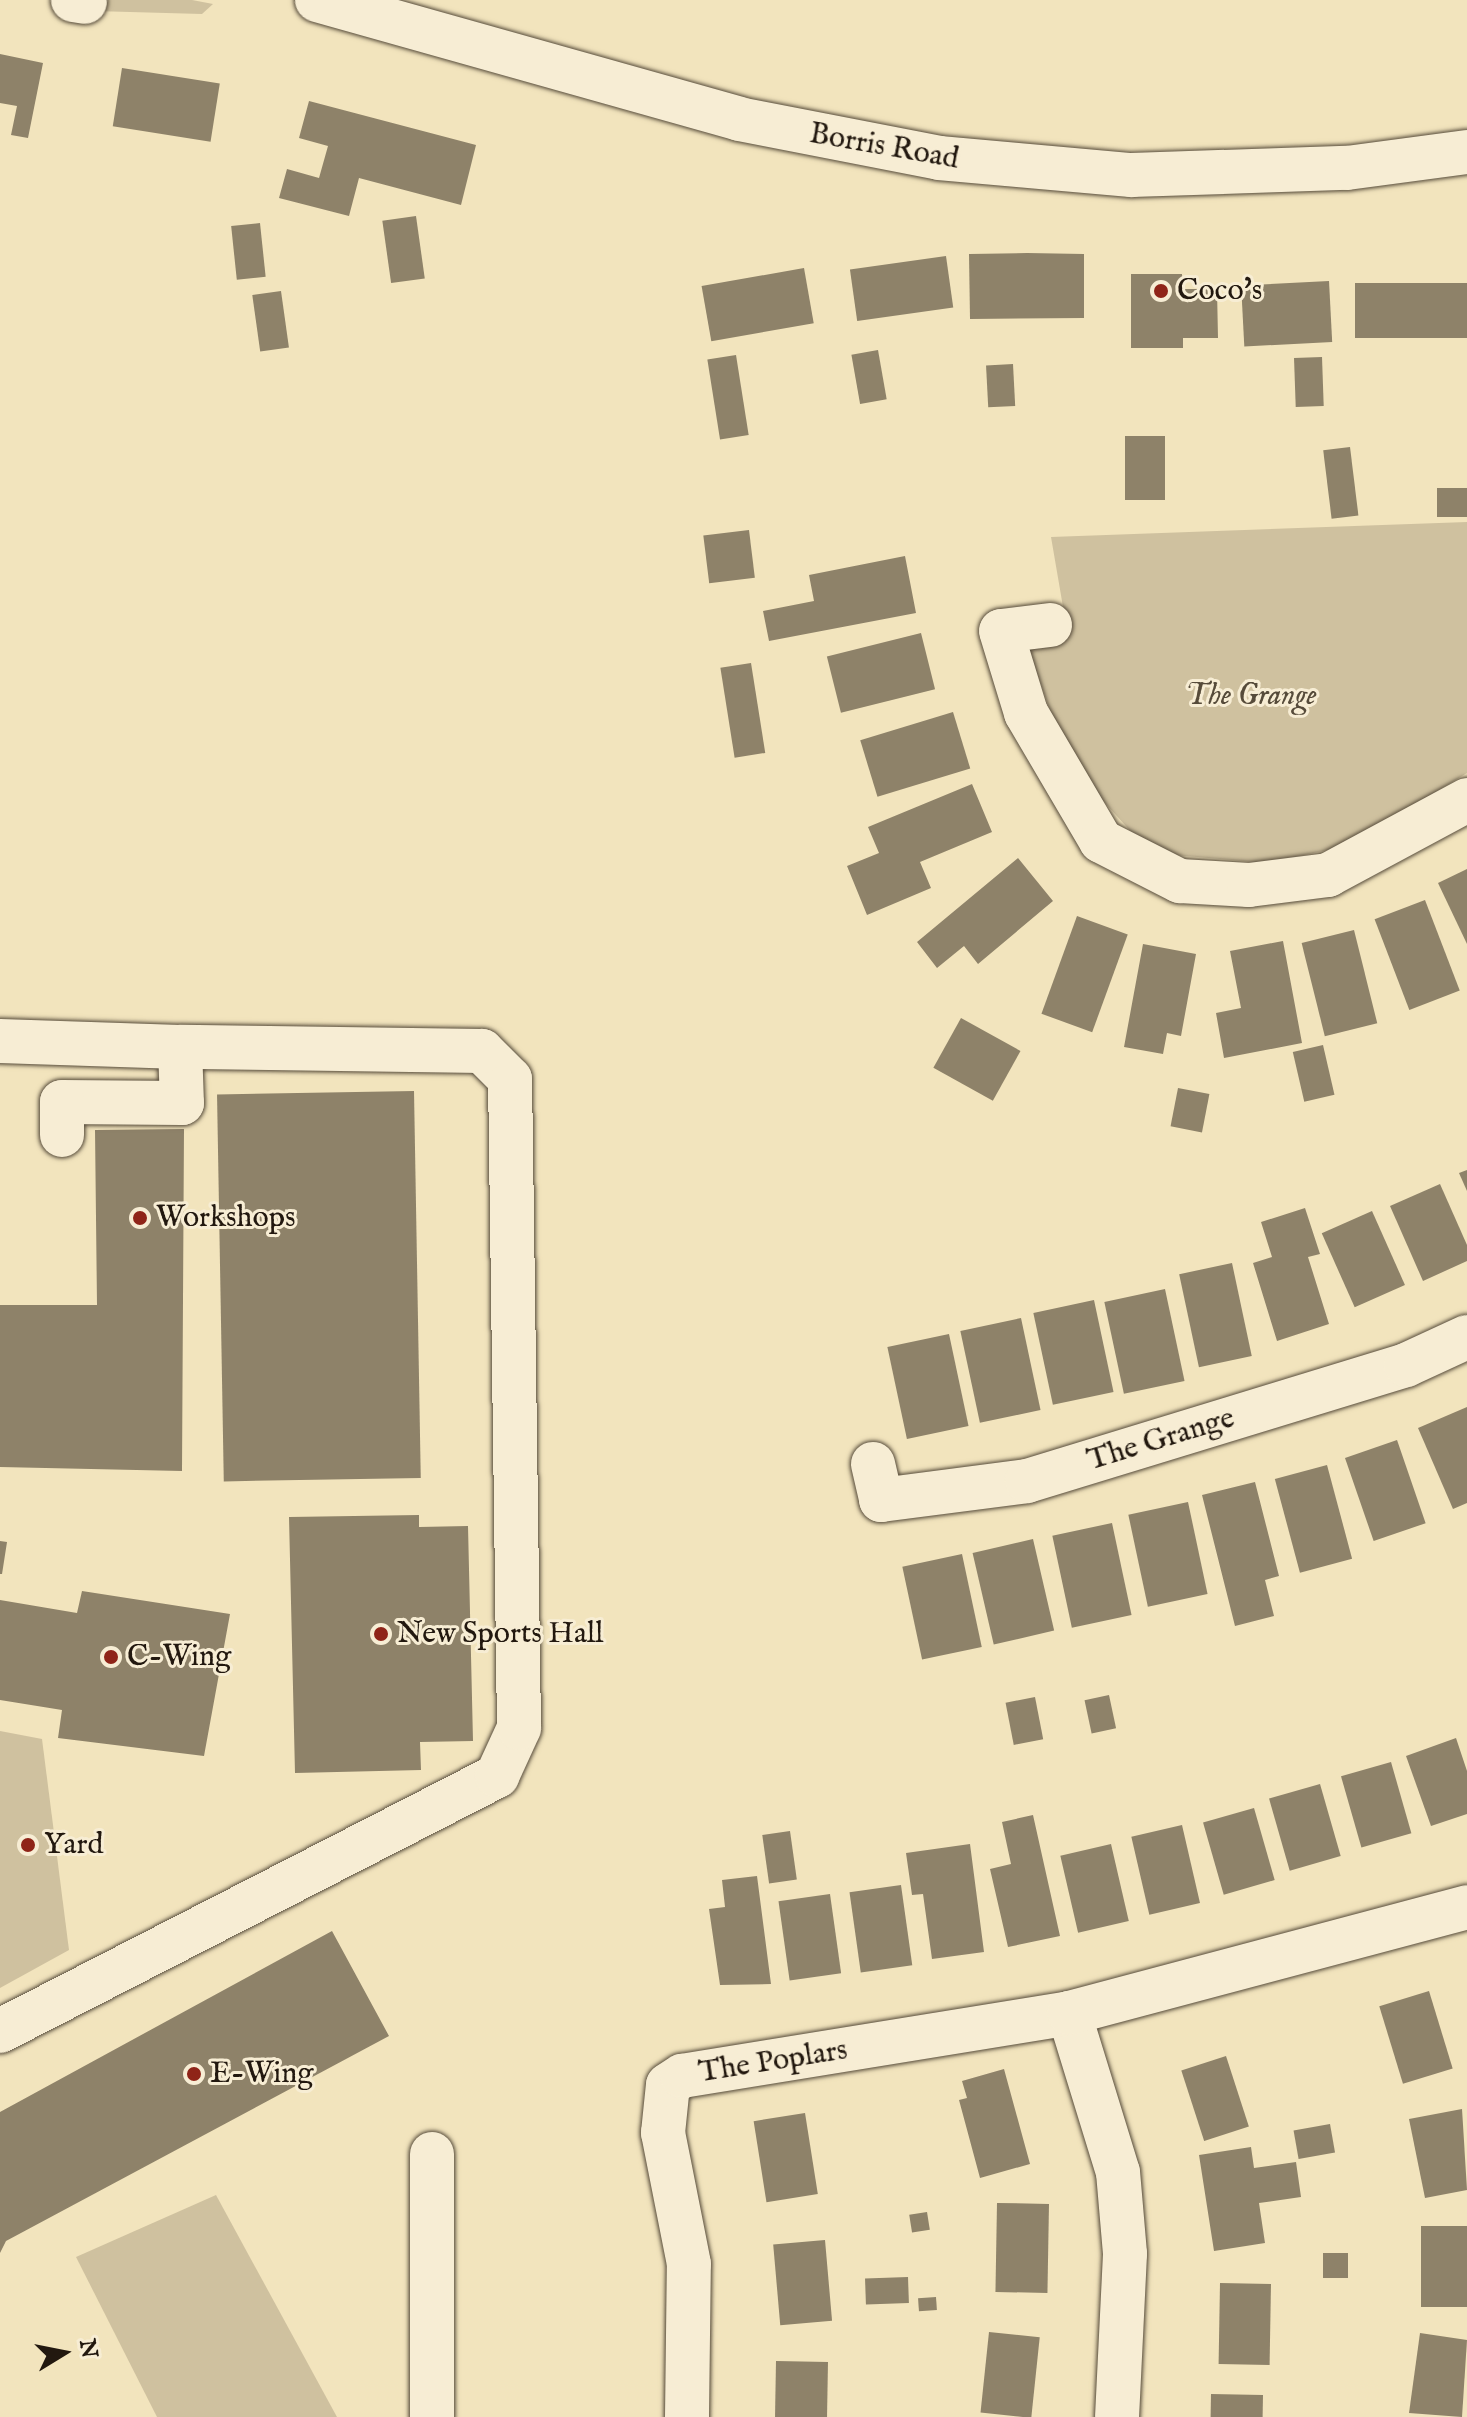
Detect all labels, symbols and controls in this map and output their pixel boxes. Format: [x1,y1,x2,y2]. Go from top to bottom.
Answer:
street label: Borris Road [807,116,961,178]
place label: Coco's [1177,273,1262,309]
marker: Coco's [1152,282,1170,300]
park label: The Grange [1185,678,1317,714]
place label: Workshops [156,1200,295,1236]
marker: Workshops [131,1209,149,1227]
street label: The Grange [1083,1401,1239,1479]
place label: New Sports Hall [397,1616,603,1652]
marker: New Sports Hall [372,1625,390,1643]
place label: C-Wing [127,1639,231,1675]
marker: C-Wing [102,1648,120,1666]
place label: Yard [44,1827,104,1863]
marker: Yard [19,1836,37,1854]
street label: The Poplars [696,2032,850,2092]
place label: E-Wing [210,2056,314,2092]
marker: E-Wing [185,2065,203,2083]
north arrow [24,2313,104,2393]
text: N [72,2337,103,2361]

